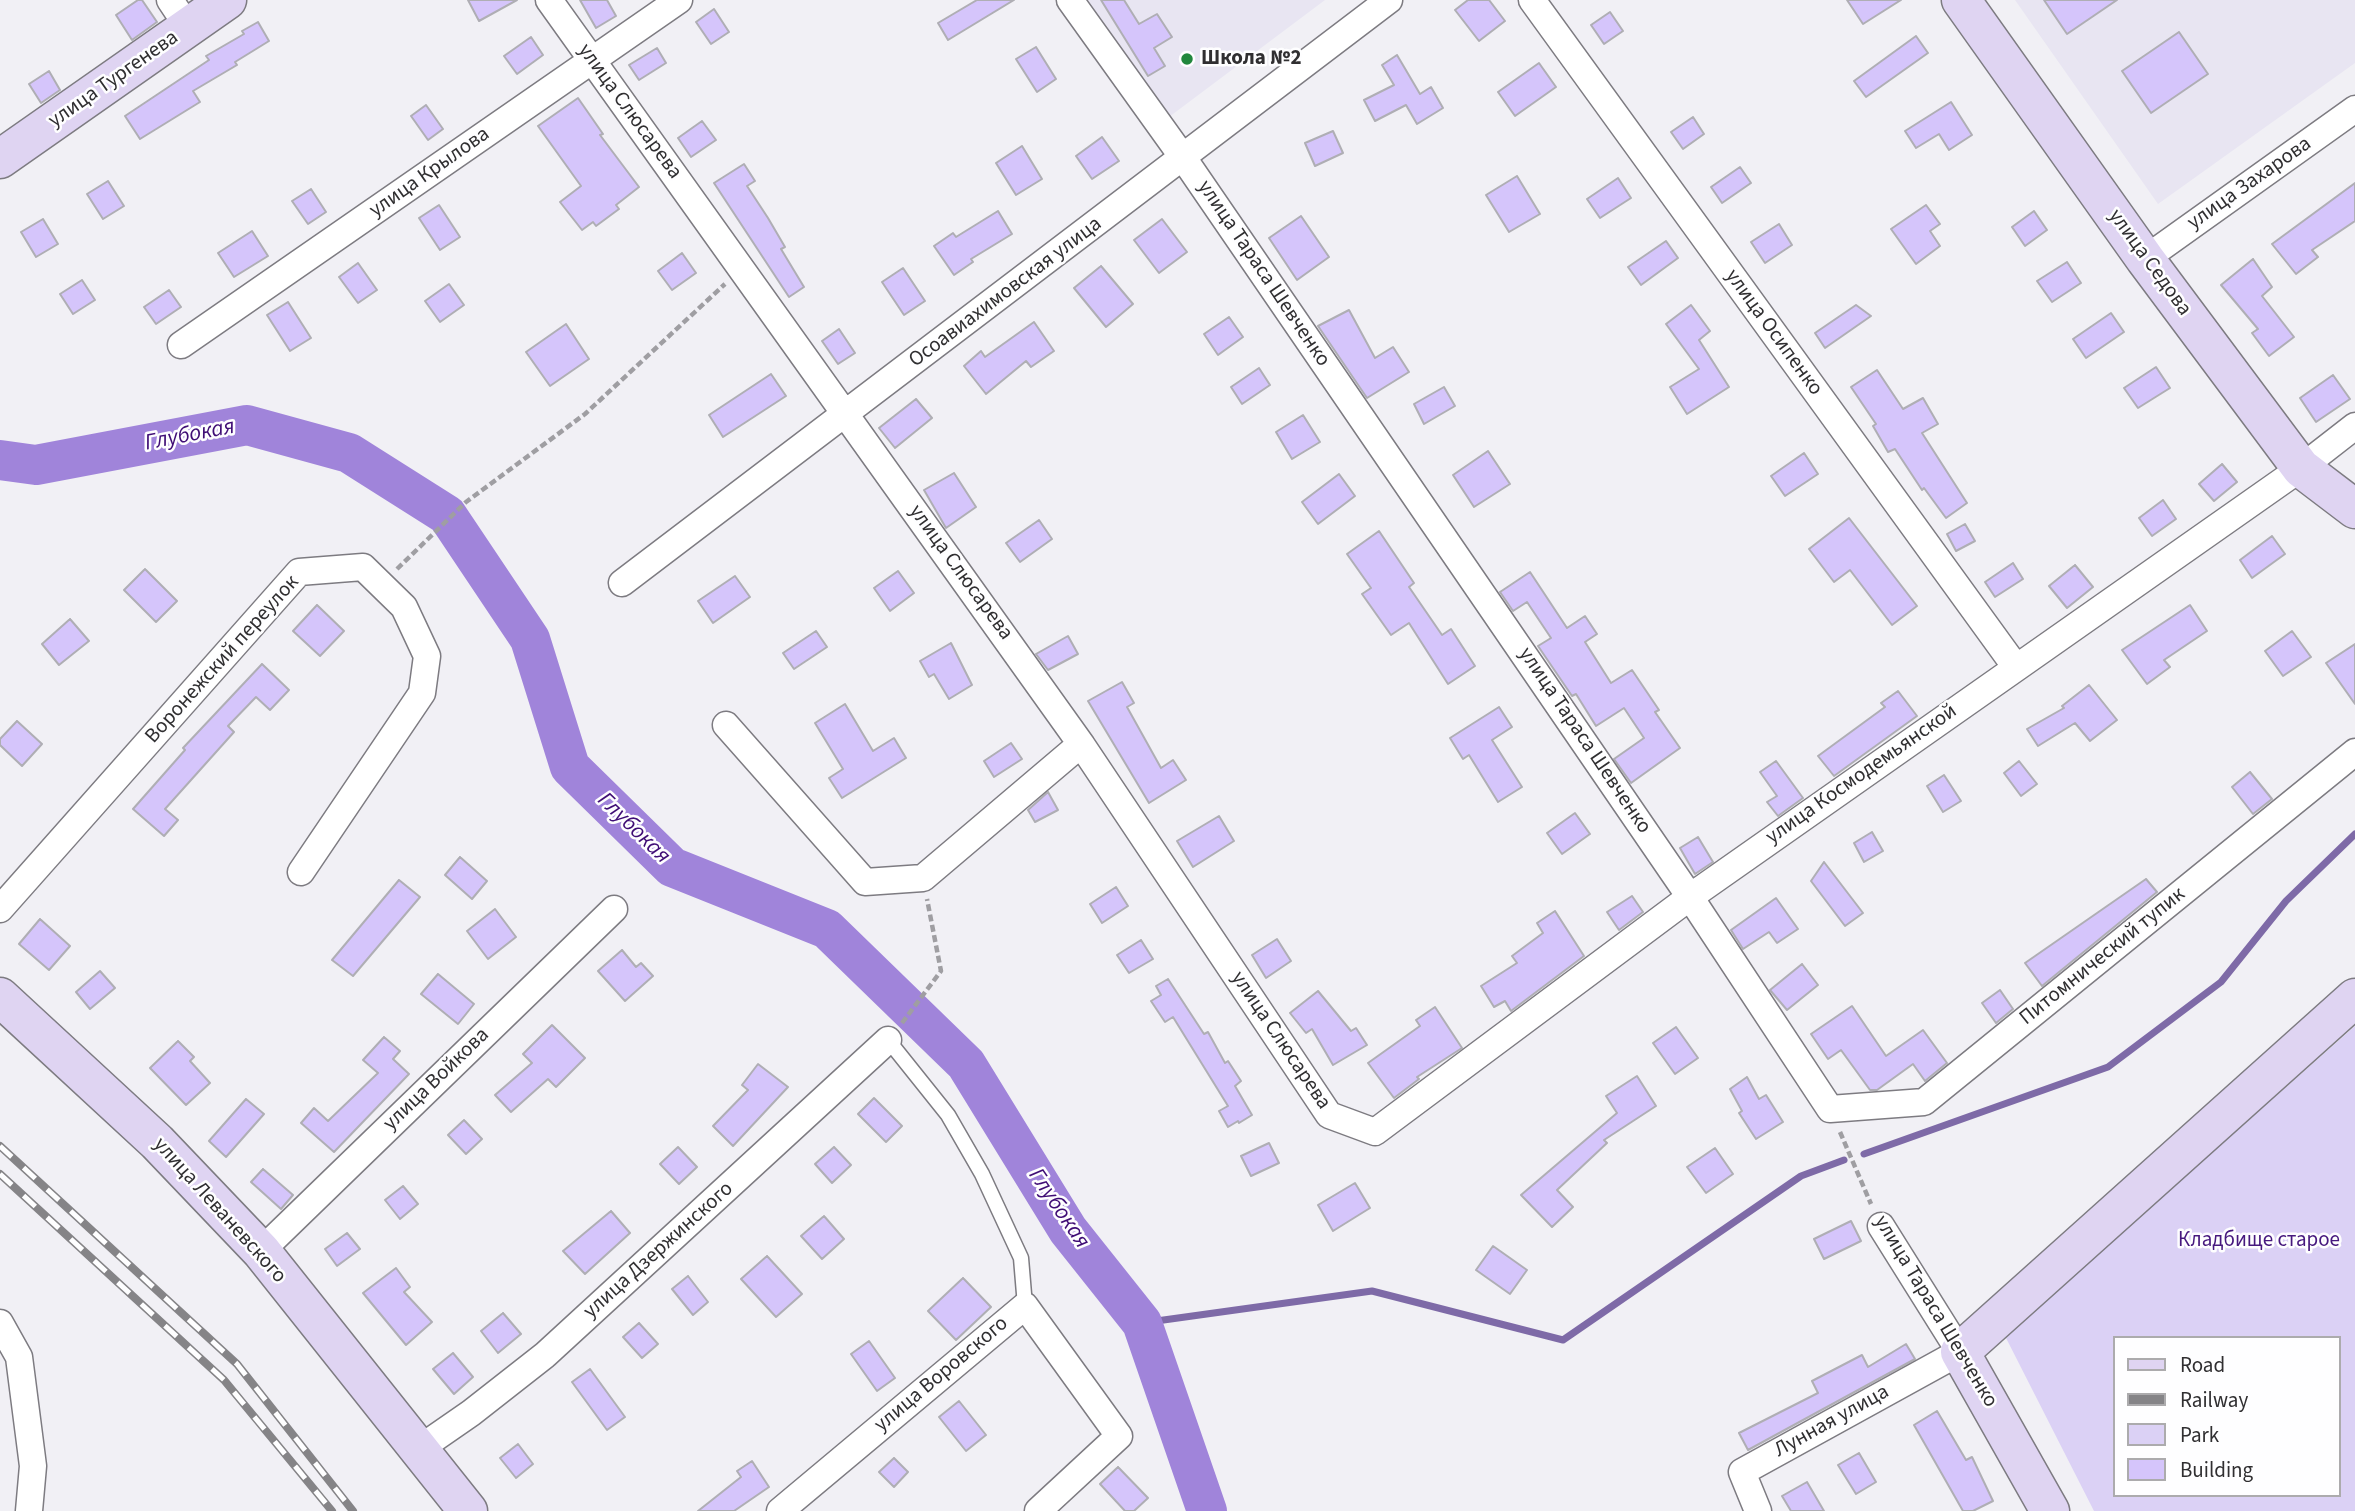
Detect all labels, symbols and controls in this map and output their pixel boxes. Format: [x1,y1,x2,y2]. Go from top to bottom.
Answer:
street label: улица Тургенева [44,26,184,134]
street label: улица Слюсарева [571,39,687,185]
place label: Школа №2 [1201,46,1301,72]
marker: Школа №2 [1179,51,1195,67]
street label: улица Крылова [365,122,495,224]
street label: улица Захарова [2183,132,2317,236]
street label: улица Тараса Шевченко [1191,176,1335,372]
street label: улица Седова [2102,205,2196,321]
street label: Осоавиахимовская улица [905,212,1107,374]
street label: улица Осипенко [1719,265,1827,401]
water label: Глубокая [143,414,237,458]
street label: улица Слюсарева [902,500,1018,646]
street label: Воронежский переулок [141,571,305,749]
street label: улица Тараса Шевченко [1512,643,1656,839]
street label: улица Космодемьянской [1762,699,1962,851]
water label: Глубокая [591,787,675,871]
street label: Питомнический тупик [2015,883,2191,1031]
street label: улица Слюсарева [1224,967,1336,1115]
street label: улица Войкова [379,1023,495,1137]
street label: улица Леваневского [147,1133,291,1289]
water label: Глубокая [1021,1164,1095,1254]
street label: улица Дзержинского [579,1177,739,1325]
street label: улица Тараса Шевченко [1868,1212,2002,1412]
park label: Кладбище старое [2178,1228,2340,1254]
street label: улица Воровского [870,1312,1014,1438]
legend [2114,1336,2341,1497]
text: Road [2180,1350,2225,1380]
street label: Лунная улица [1770,1380,1894,1464]
text: Railway [2180,1385,2248,1415]
text: Park [2180,1420,2219,1450]
text: Building [2180,1455,2253,1485]

